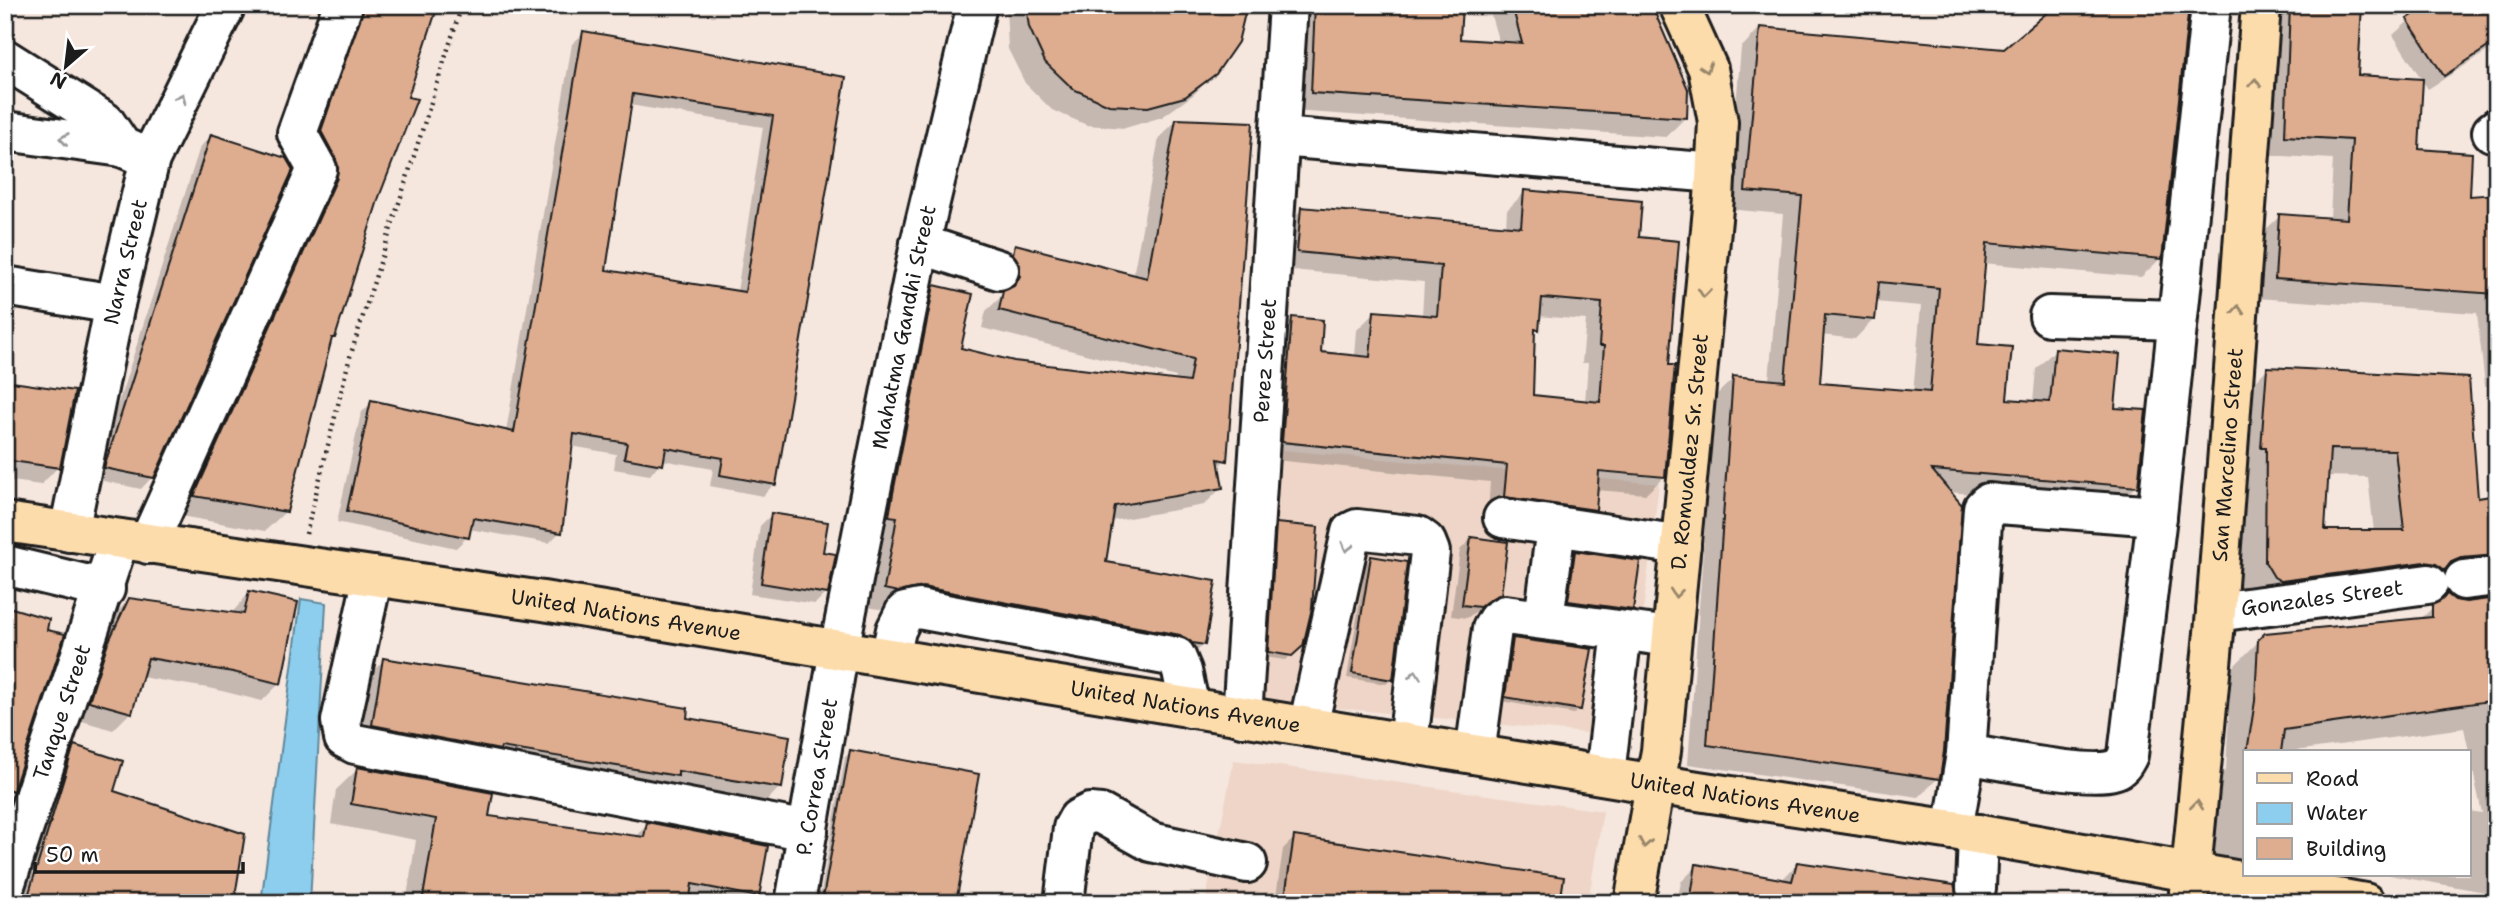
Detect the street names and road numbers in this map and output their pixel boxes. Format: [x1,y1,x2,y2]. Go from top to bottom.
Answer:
street label: Narra Street [97,196,154,327]
street label: Mahatma Gandhi Street [865,202,943,452]
street label: Perez Street [1247,298,1283,424]
street label: D. Romualdez Sr. Street [1664,332,1715,571]
street label: San Marcelino Street [2206,347,2250,563]
street label: Gonzales Street [2239,573,2405,623]
street label: United Nations Avenue [509,582,743,647]
street label: Tanque Street [27,641,97,784]
street label: United Nations Avenue [1068,674,1303,739]
street label: P. Correa Street [790,696,844,858]
street label: United Nations Avenue [1628,766,1862,830]

